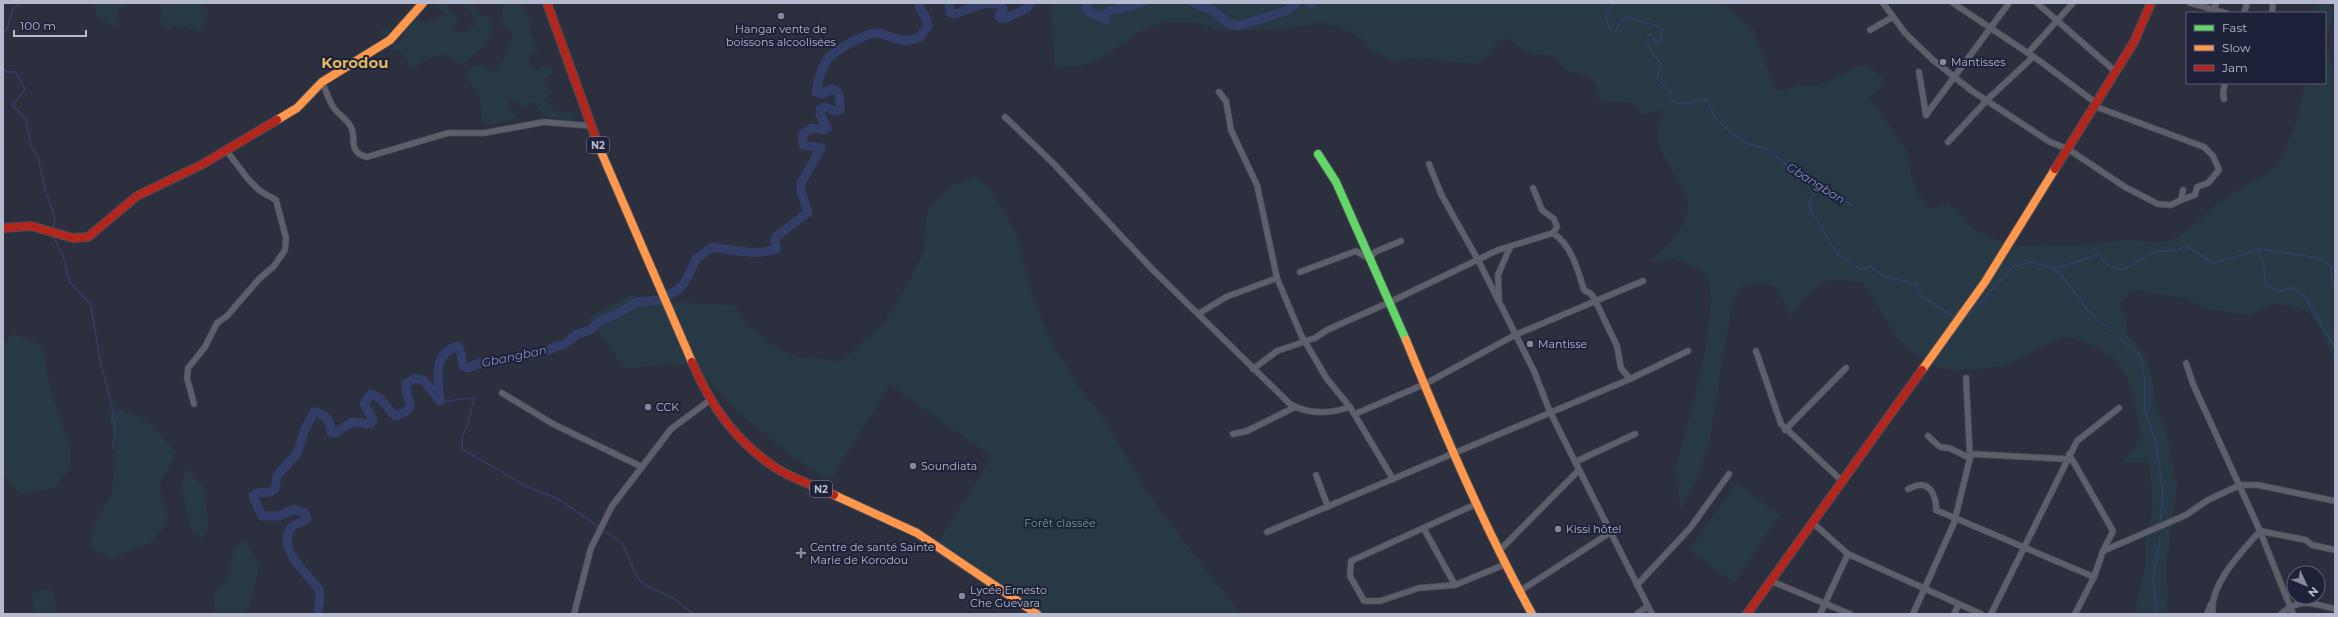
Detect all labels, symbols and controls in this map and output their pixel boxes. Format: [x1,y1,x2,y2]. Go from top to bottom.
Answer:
marker: Hangar vente de boissons alcoolisées [776,11,786,21]
scale bar [14,12,86,38]
legend [2186,12,2326,84]
text: 100 m [20,18,56,33]
text: Fast [2222,20,2247,35]
place label: Hangar vente de boissons alcoolisées [726,22,837,49]
text: Slow [2222,40,2251,55]
district label: Korodou [321,53,389,72]
place label: Mantisses [1951,55,2006,69]
marker: Mantisses [1938,57,1948,67]
text: Jam [2221,60,2248,75]
road number: N2 [587,137,609,153]
water label: Gbangban [1784,159,1848,207]
place label: Mantisse [1538,337,1588,351]
marker: Mantisse [1525,339,1535,349]
water label: Gbangban [480,342,548,370]
place label: CCK [656,400,679,414]
marker: CCK [643,402,653,412]
place label: Soundiata [921,459,977,473]
marker: Soundiata [908,461,918,471]
road number: N2 [810,481,832,497]
park label: Forêt classée [1024,516,1096,530]
place label: Kissi hôtel [1566,522,1622,536]
marker: Kissi hôtel [1553,524,1563,534]
place label: Centre de santé Sainte Marie de Korodou [810,540,935,567]
marker: Centre de santé Sainte Marie de Korodou [795,547,807,559]
north arrow [2286,565,2326,605]
place label: Lycée Ernesto Che Guevara [970,583,1047,610]
text: N [2305,584,2321,600]
marker: Lycée Ernesto Che Guevara [957,591,967,601]

